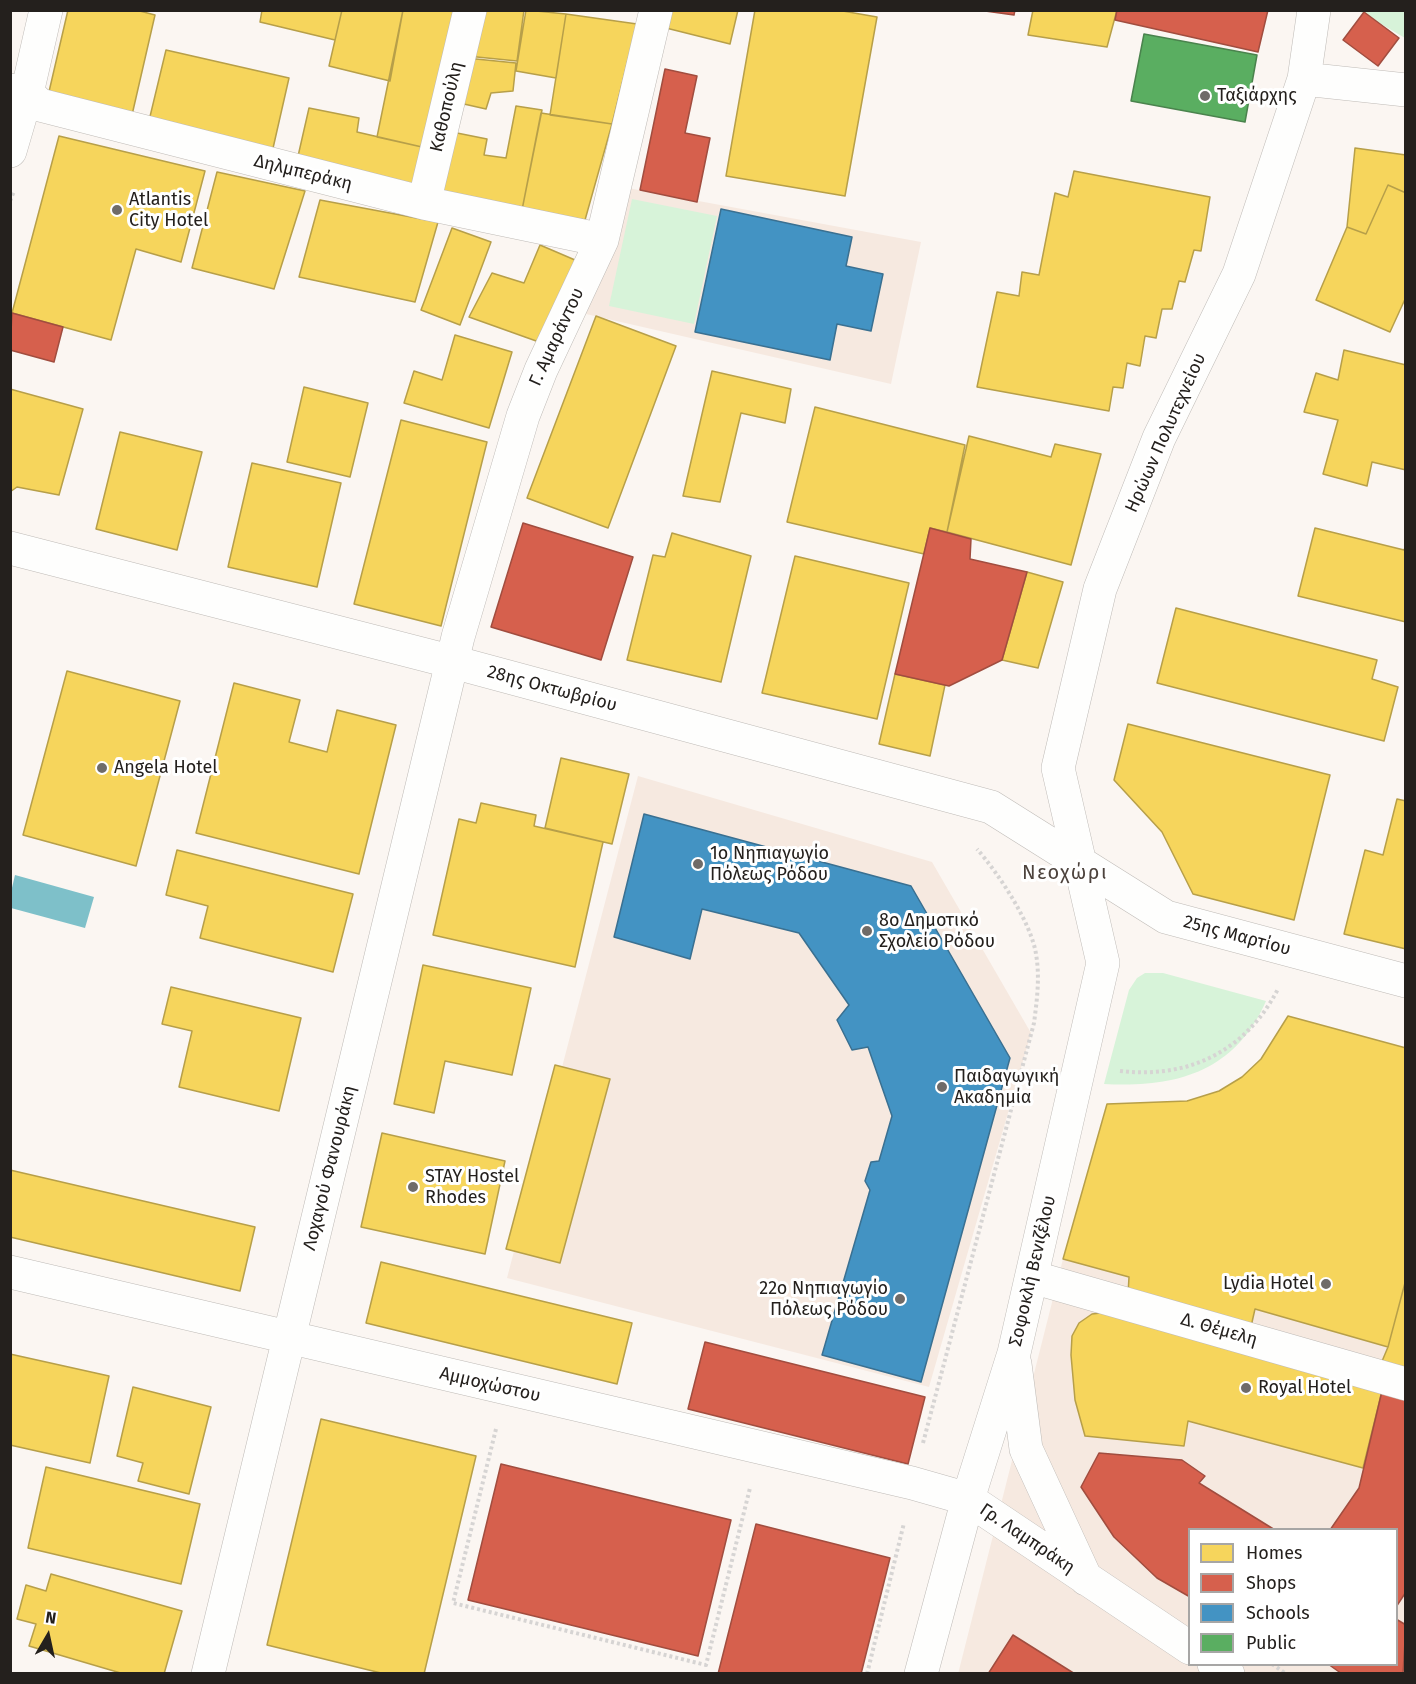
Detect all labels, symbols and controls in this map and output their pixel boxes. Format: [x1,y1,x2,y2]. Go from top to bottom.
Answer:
street label: Καθοπούλη [426,60,468,154]
place label: Ταξιάρχης [1217,85,1297,107]
marker: Ταξιάρχης [1198,89,1212,103]
street label: Δηλμπεράκη [252,150,354,196]
place label: Atlantis City Hotel [129,189,208,232]
marker: Atlantis City Hotel [110,203,124,217]
street label: Γ. Αμαράντου [525,284,589,390]
street label: Ηρώων Πολυτεχνείου [1121,350,1211,516]
street label: 28ης Οκτωβρίου [485,661,619,717]
place label: Angela Hotel [114,757,218,779]
marker: Angela Hotel [95,761,109,775]
place label: 1ο Νηπιαγωγίο Πόλεως Ρόδου [710,843,829,886]
marker: 1ο Νηπιαγωγίο Πόλεως Ρόδου [691,857,705,871]
district label: Νεοχώρι [1022,861,1108,885]
place label: 8ο Δημοτικό Σχολείο Ρόδου [879,910,995,952]
street label: 25ης Μαρτίου [1181,911,1293,961]
marker: 8ο Δημοτικό Σχολείο Ρόδου [860,924,874,938]
place label: Παιδαγωγική Ακαδημία [954,1066,1059,1108]
marker: Παιδαγωγική Ακαδημία [935,1080,949,1094]
street label: Λοχαγού Φανουράκη [299,1083,361,1253]
place label: STAY Hostel Rhodes [425,1166,519,1208]
marker: STAY Hostel Rhodes [406,1180,420,1194]
street label: Σοφοκλή Βενιζέλου [1005,1194,1061,1348]
place label: Lydia Hotel [1223,1273,1314,1295]
marker: Lydia Hotel [1319,1277,1333,1291]
place label: 22ο Νηπιαγωγίο Πόλεως Ρόδου [759,1278,888,1320]
marker: 22ο Νηπιαγωγίο Πόλεως Ρόδου [893,1292,907,1306]
street label: Δ. Θέμελη [1178,1309,1260,1351]
street label: Αμμοχώστου [437,1363,543,1407]
place label: Royal Hotel [1258,1377,1351,1399]
marker: Royal Hotel [1239,1381,1253,1395]
street label: Γρ. Λαμπράκη [975,1499,1079,1579]
legend [1188,1528,1398,1666]
text: Homes [1246,1542,1302,1564]
text: Shops [1246,1572,1296,1594]
text: Schools [1246,1602,1310,1624]
north arrow [18,1606,78,1666]
text: N [44,1608,58,1628]
text: Public [1246,1632,1296,1654]

